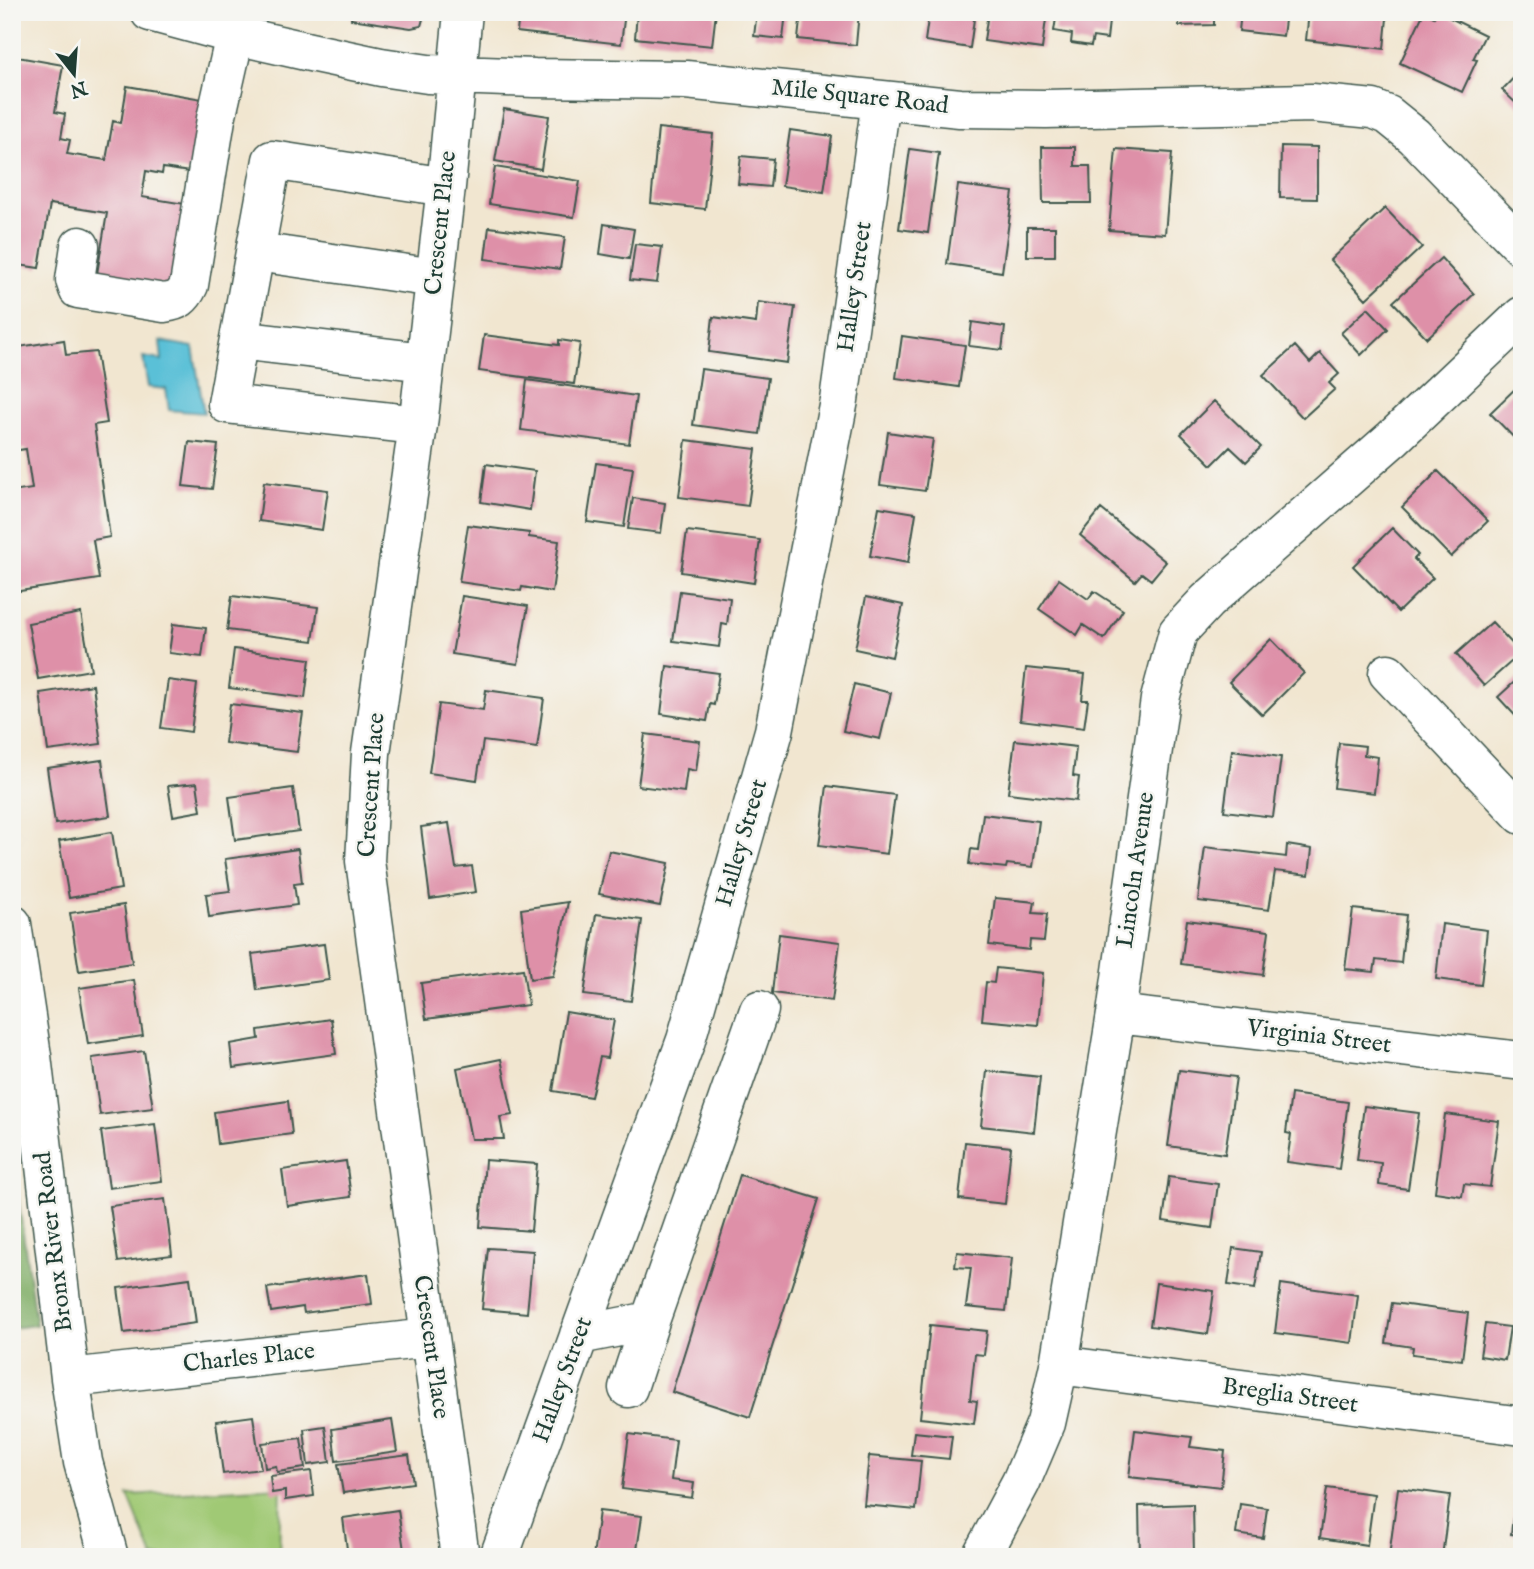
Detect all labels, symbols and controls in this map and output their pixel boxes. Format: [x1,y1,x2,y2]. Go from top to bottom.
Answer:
north arrow [38,38,108,108]
street label: Mile Square Road [770,72,950,122]
text: N [66,74,91,102]
street label: Crescent Place [418,149,464,297]
street label: Halley Street [830,220,880,354]
street label: Crescent Place [351,712,393,858]
street label: Halley Street [709,775,775,911]
street label: Lincoln Avenue [1110,790,1162,950]
street label: Virginia Street [1244,1013,1393,1061]
street label: Bronx River Road [28,1150,80,1334]
street label: Crescent Place [406,1273,456,1421]
street label: Halley Street [526,1313,600,1447]
street label: Charles Place [182,1336,316,1380]
street label: Breglia Street [1220,1371,1360,1421]

